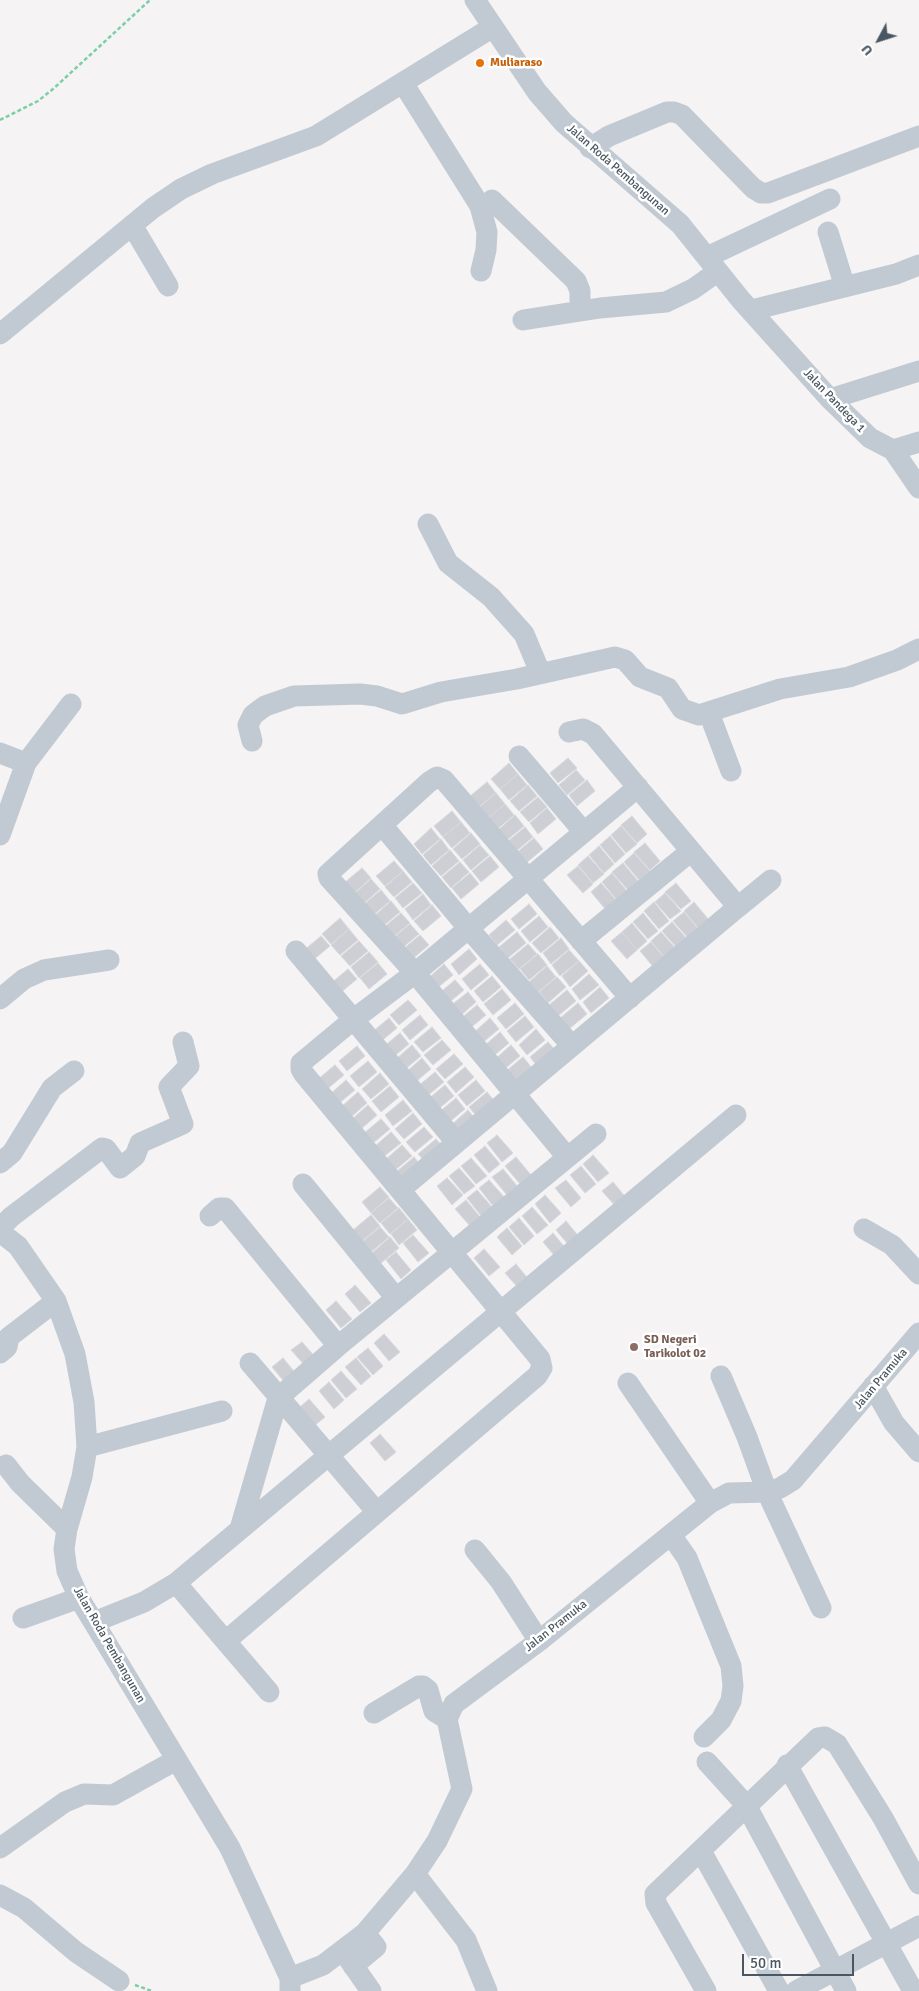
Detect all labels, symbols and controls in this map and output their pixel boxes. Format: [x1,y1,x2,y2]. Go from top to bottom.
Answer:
north arrow [854,15,904,65]
text: U [858,41,877,59]
place label: Muliaraso [490,56,542,70]
marker: Muliaraso [474,57,486,69]
street label: Jalan Roda Pembangunan [564,121,672,219]
street label: Jalan Pandega 1 [800,366,868,436]
place label: SD Negeri Tarikolot 02 [644,1333,706,1361]
marker: SD Negeri Tarikolot 02 [628,1341,640,1353]
street label: Jalan Pramuka [851,1346,911,1412]
street label: Jalan Roda Pembangunan [70,1584,148,1706]
street label: Jalan Pramuka [522,1597,590,1655]
scale bar [744,1944,856,1976]
text: 50 m [750,1954,781,1972]

